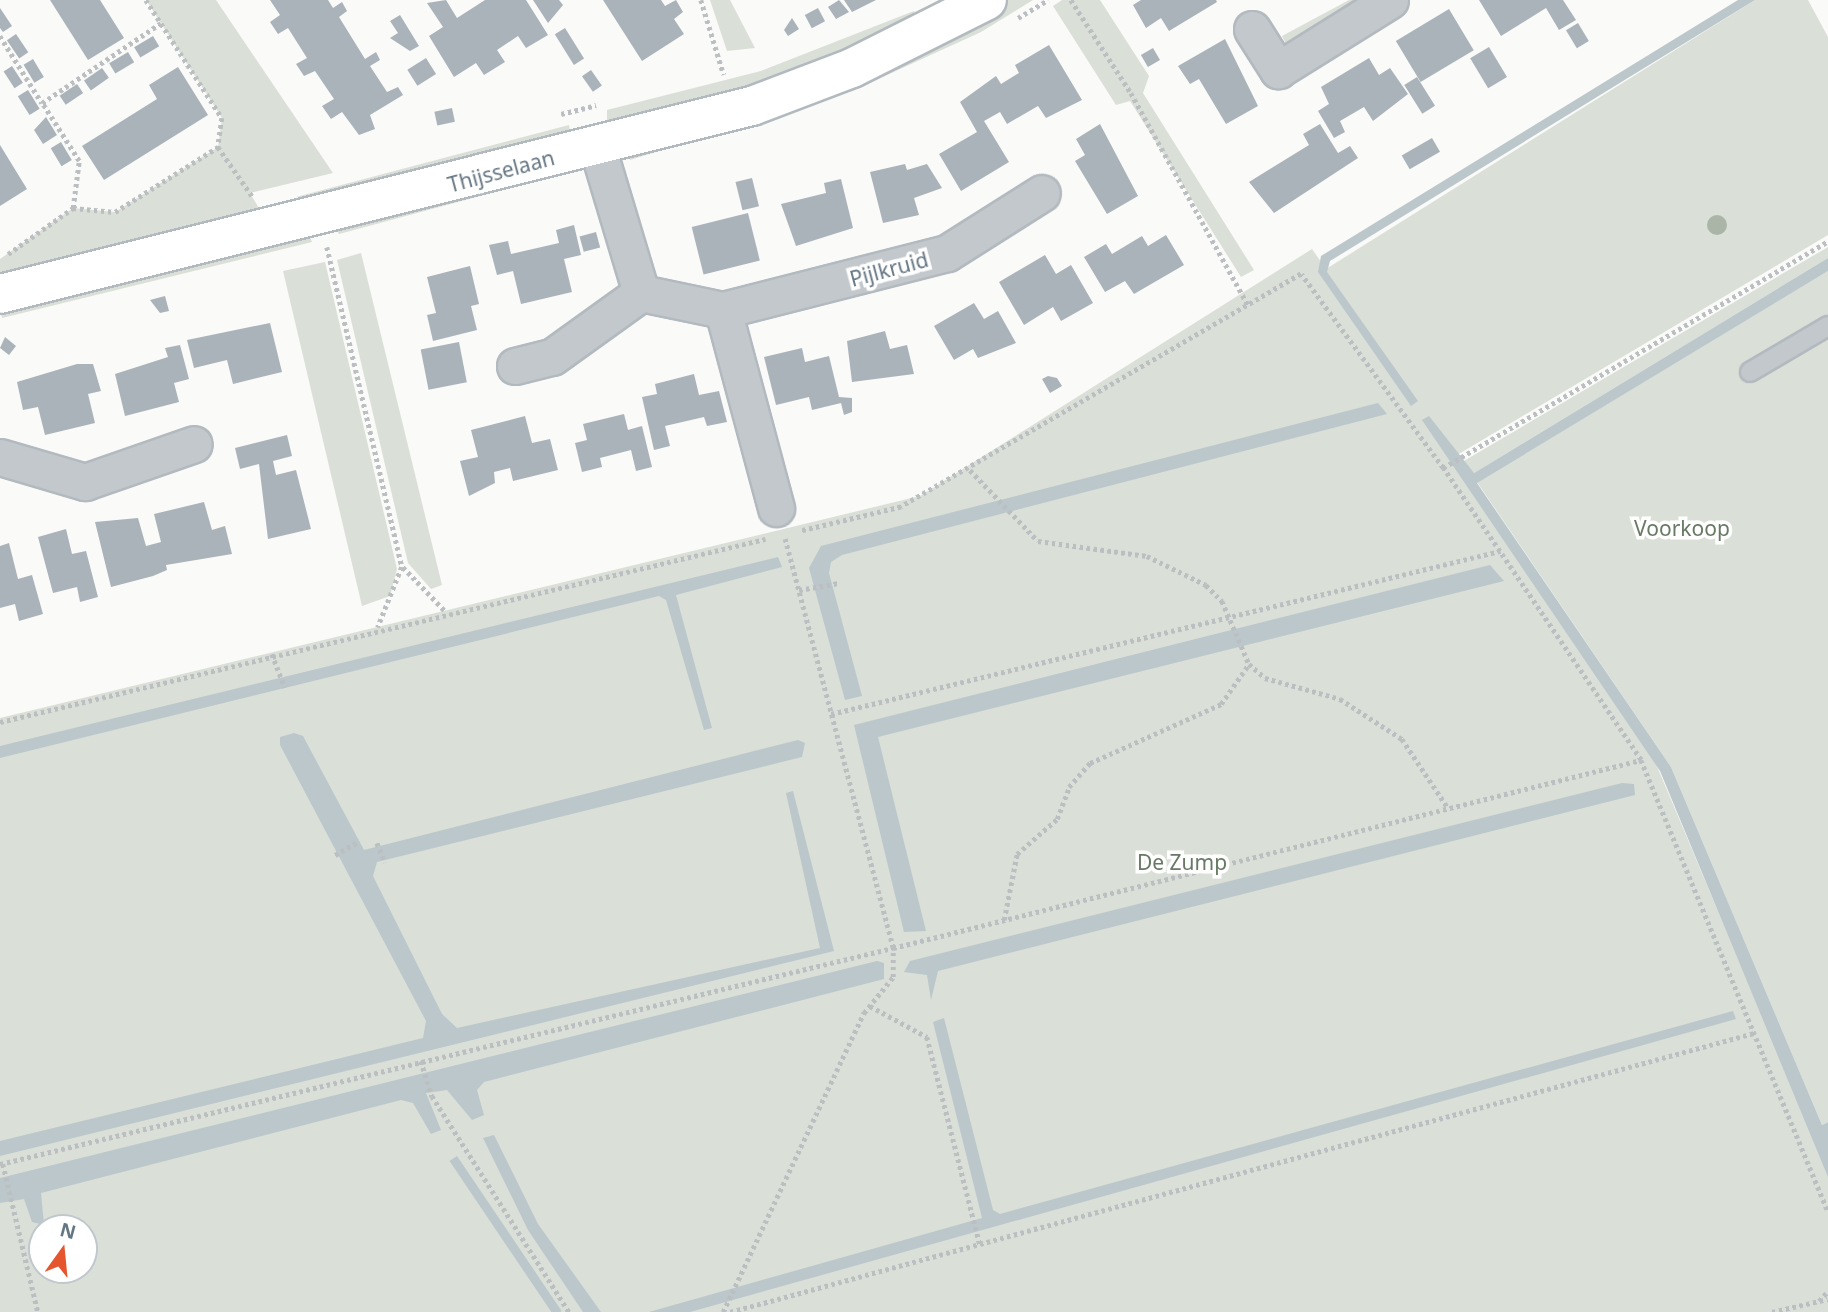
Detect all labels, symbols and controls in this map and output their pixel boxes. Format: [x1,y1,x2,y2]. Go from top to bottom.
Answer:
street label: Thijsselaan [445,145,557,197]
street label: Pijlkruid [847,246,931,292]
park label: Voorkoop [1634,515,1730,541]
park label: De Zump [1137,849,1227,875]
north arrow [28,1214,98,1284]
text: N [57,1216,79,1245]

